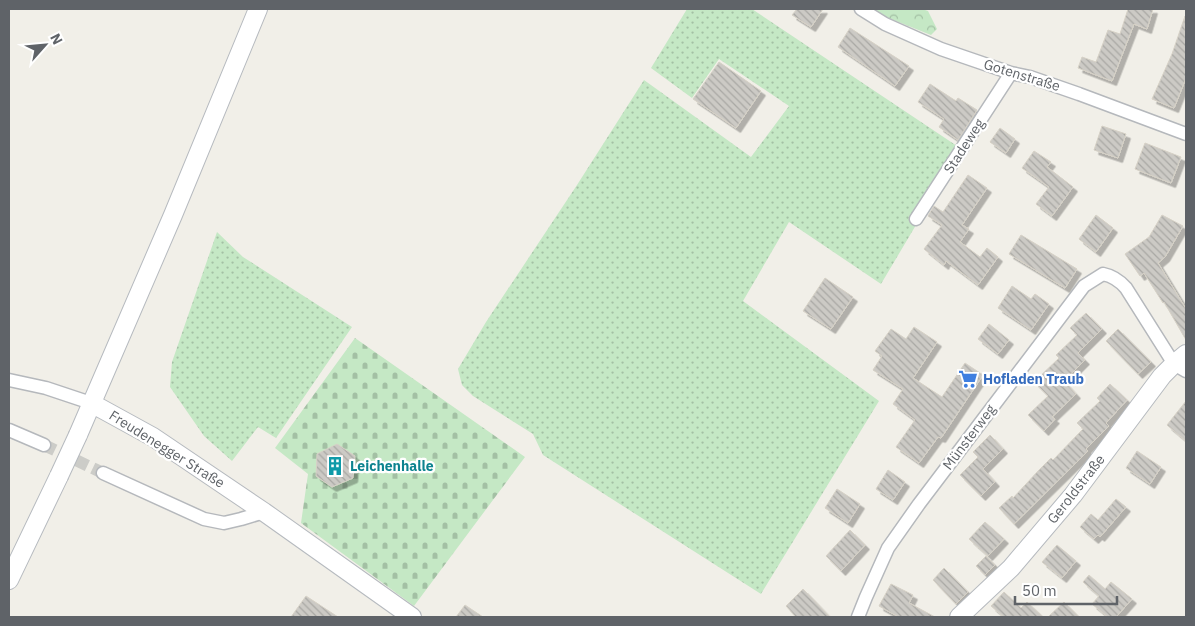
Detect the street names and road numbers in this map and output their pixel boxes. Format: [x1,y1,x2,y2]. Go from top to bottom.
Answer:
street label: Gotenstraße [982,55,1063,95]
street label: Stadeweg [940,115,989,177]
street label: Münsterweg [938,400,1000,473]
street label: Freudenegger Straße [106,406,228,492]
street label: Geroldstraße [1043,450,1109,527]

